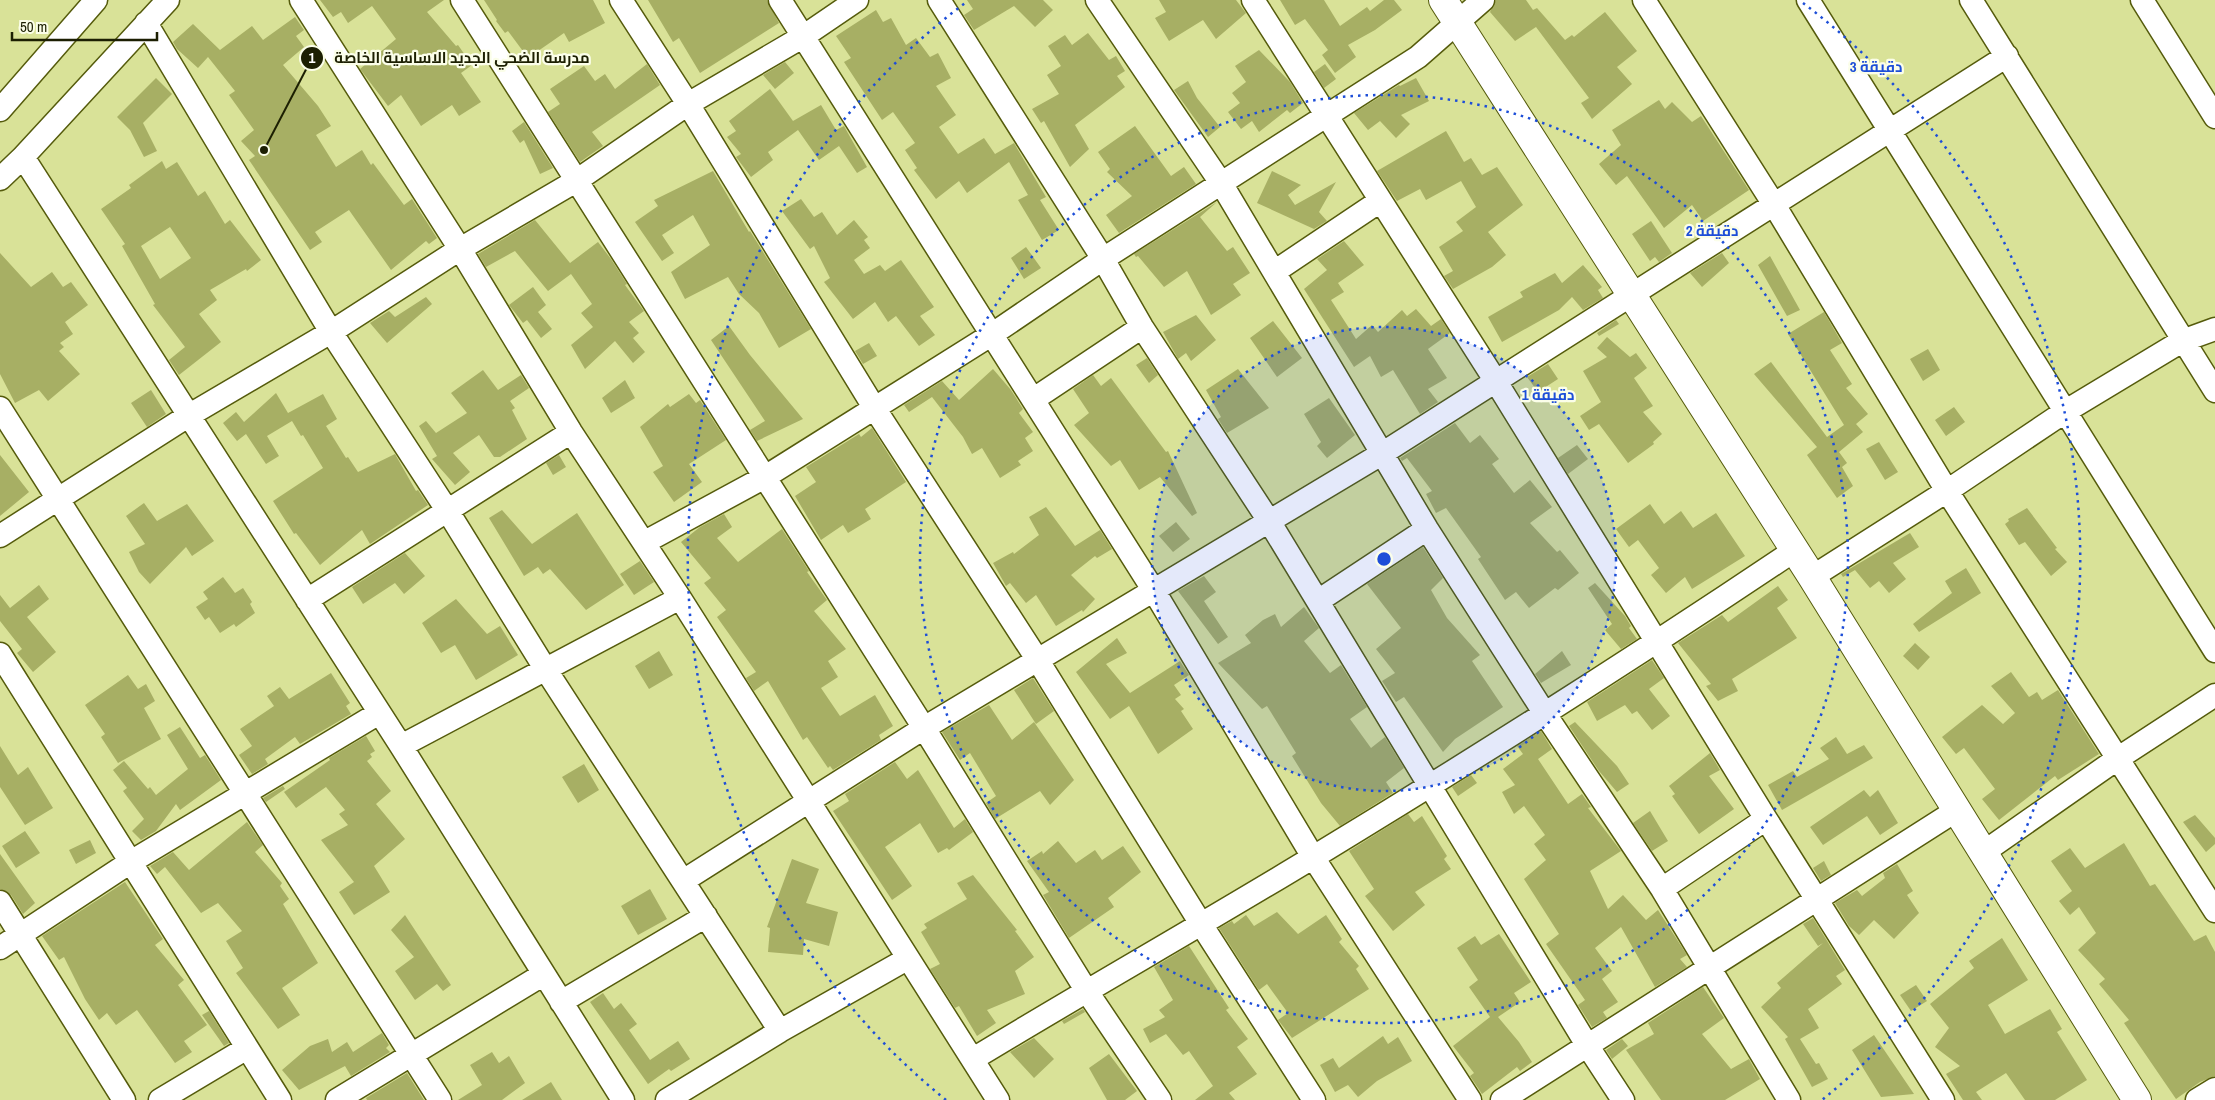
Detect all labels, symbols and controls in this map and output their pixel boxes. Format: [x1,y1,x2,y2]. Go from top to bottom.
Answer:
scale bar [12,10,158,42]
text: 50 m [20,16,47,37]
callout: مدرسة الضحي الجديد الاساسية الخاصة [300,43,600,73]
text: 1 [309,47,316,68]
text: مدرسة الضحي الجديد الاساسية الخاصة [334,47,590,70]
text: 3 دقيقة [1850,56,1902,77]
text: 2 دقيقة [1686,220,1738,241]
text: 1 دقيقة [1522,384,1574,405]
centre of rings [1375,550,1393,568]

